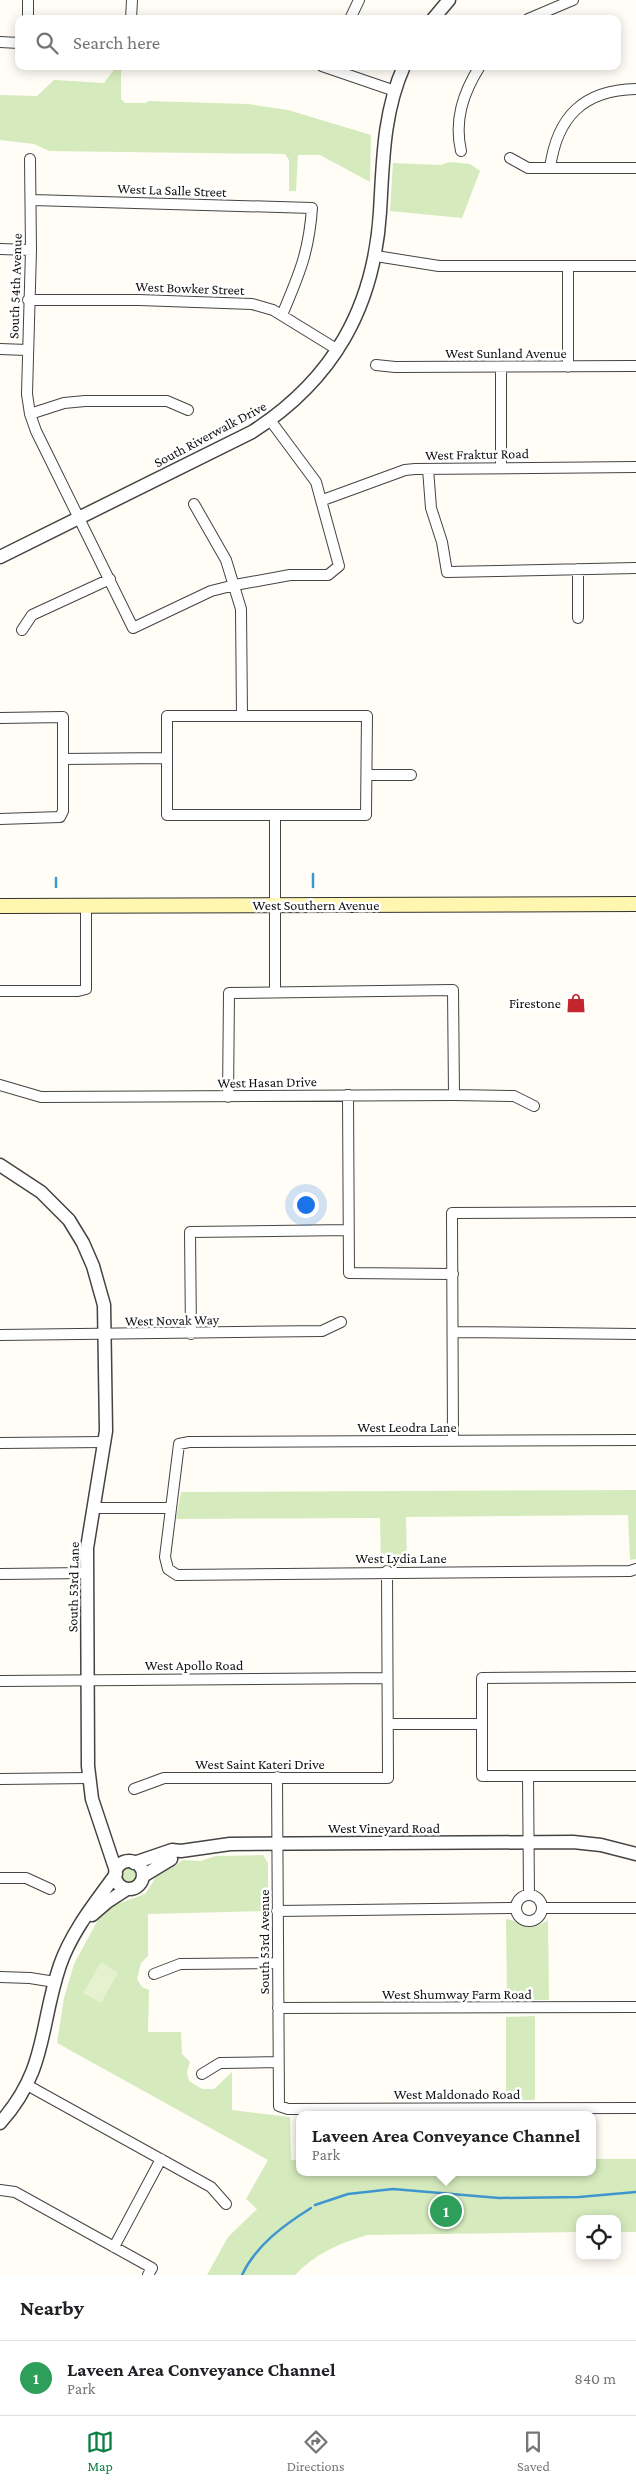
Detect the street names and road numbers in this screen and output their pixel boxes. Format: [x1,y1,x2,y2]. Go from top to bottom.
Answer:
street label: West La Salle Street [117,180,227,200]
street label: South 54th Avenue [5,233,25,339]
street label: West Bowker Street [135,278,245,298]
street label: West Sunland Avenue [445,345,567,361]
street label: South Riverwalk Drive [151,398,269,470]
street label: West Fraktur Road [425,445,530,463]
street label: West Southern Avenue [253,897,379,913]
street label: West Hasan Drive [217,1073,317,1091]
street label: West Novak Way [125,1311,220,1329]
street label: West Leodra Lane [357,1419,457,1435]
street label: South 53rd Lane [64,1542,82,1632]
street label: West Lydia Lane [355,1550,447,1566]
street label: West Apollo Road [145,1657,244,1673]
street label: West Saint Kateri Drive [195,1756,325,1772]
street label: West Vineyard Road [328,1820,441,1836]
street label: South 53rd Avenue [256,1890,272,1994]
street label: West Shumway Farm Road [382,1986,533,2002]
street label: West Maldonado Road [394,2086,521,2102]

